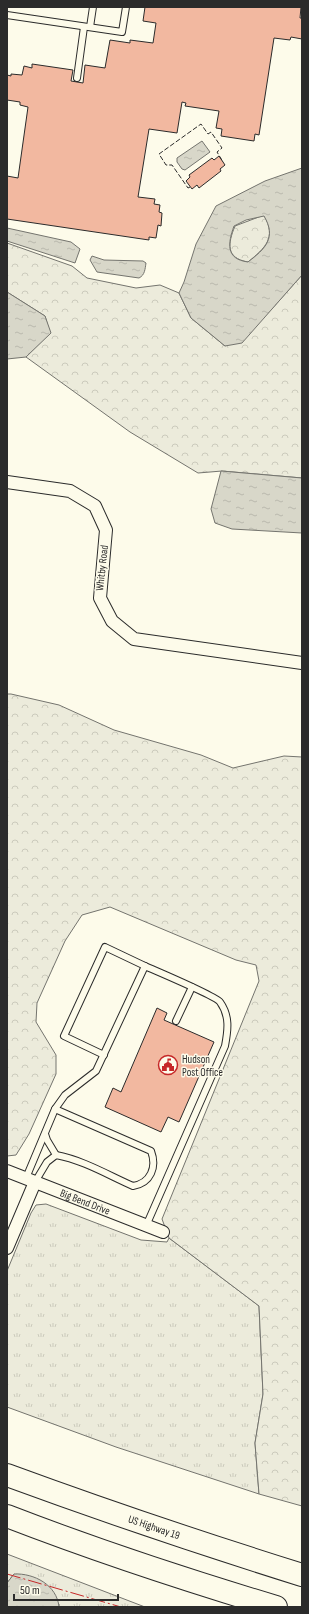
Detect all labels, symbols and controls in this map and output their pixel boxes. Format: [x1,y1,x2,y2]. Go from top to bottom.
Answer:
street label: Whitby Road [93,544,111,592]
place label: Hudson Post Office [182,1053,223,1079]
public building icon: Hudson Post Office [157,1054,179,1076]
street label: Big Bend Drive [58,1186,112,1217]
street label: US Highway 19 [127,1512,182,1542]
scale bar [14,1576,118,1602]
text: 50 m [20,1583,40,1598]

